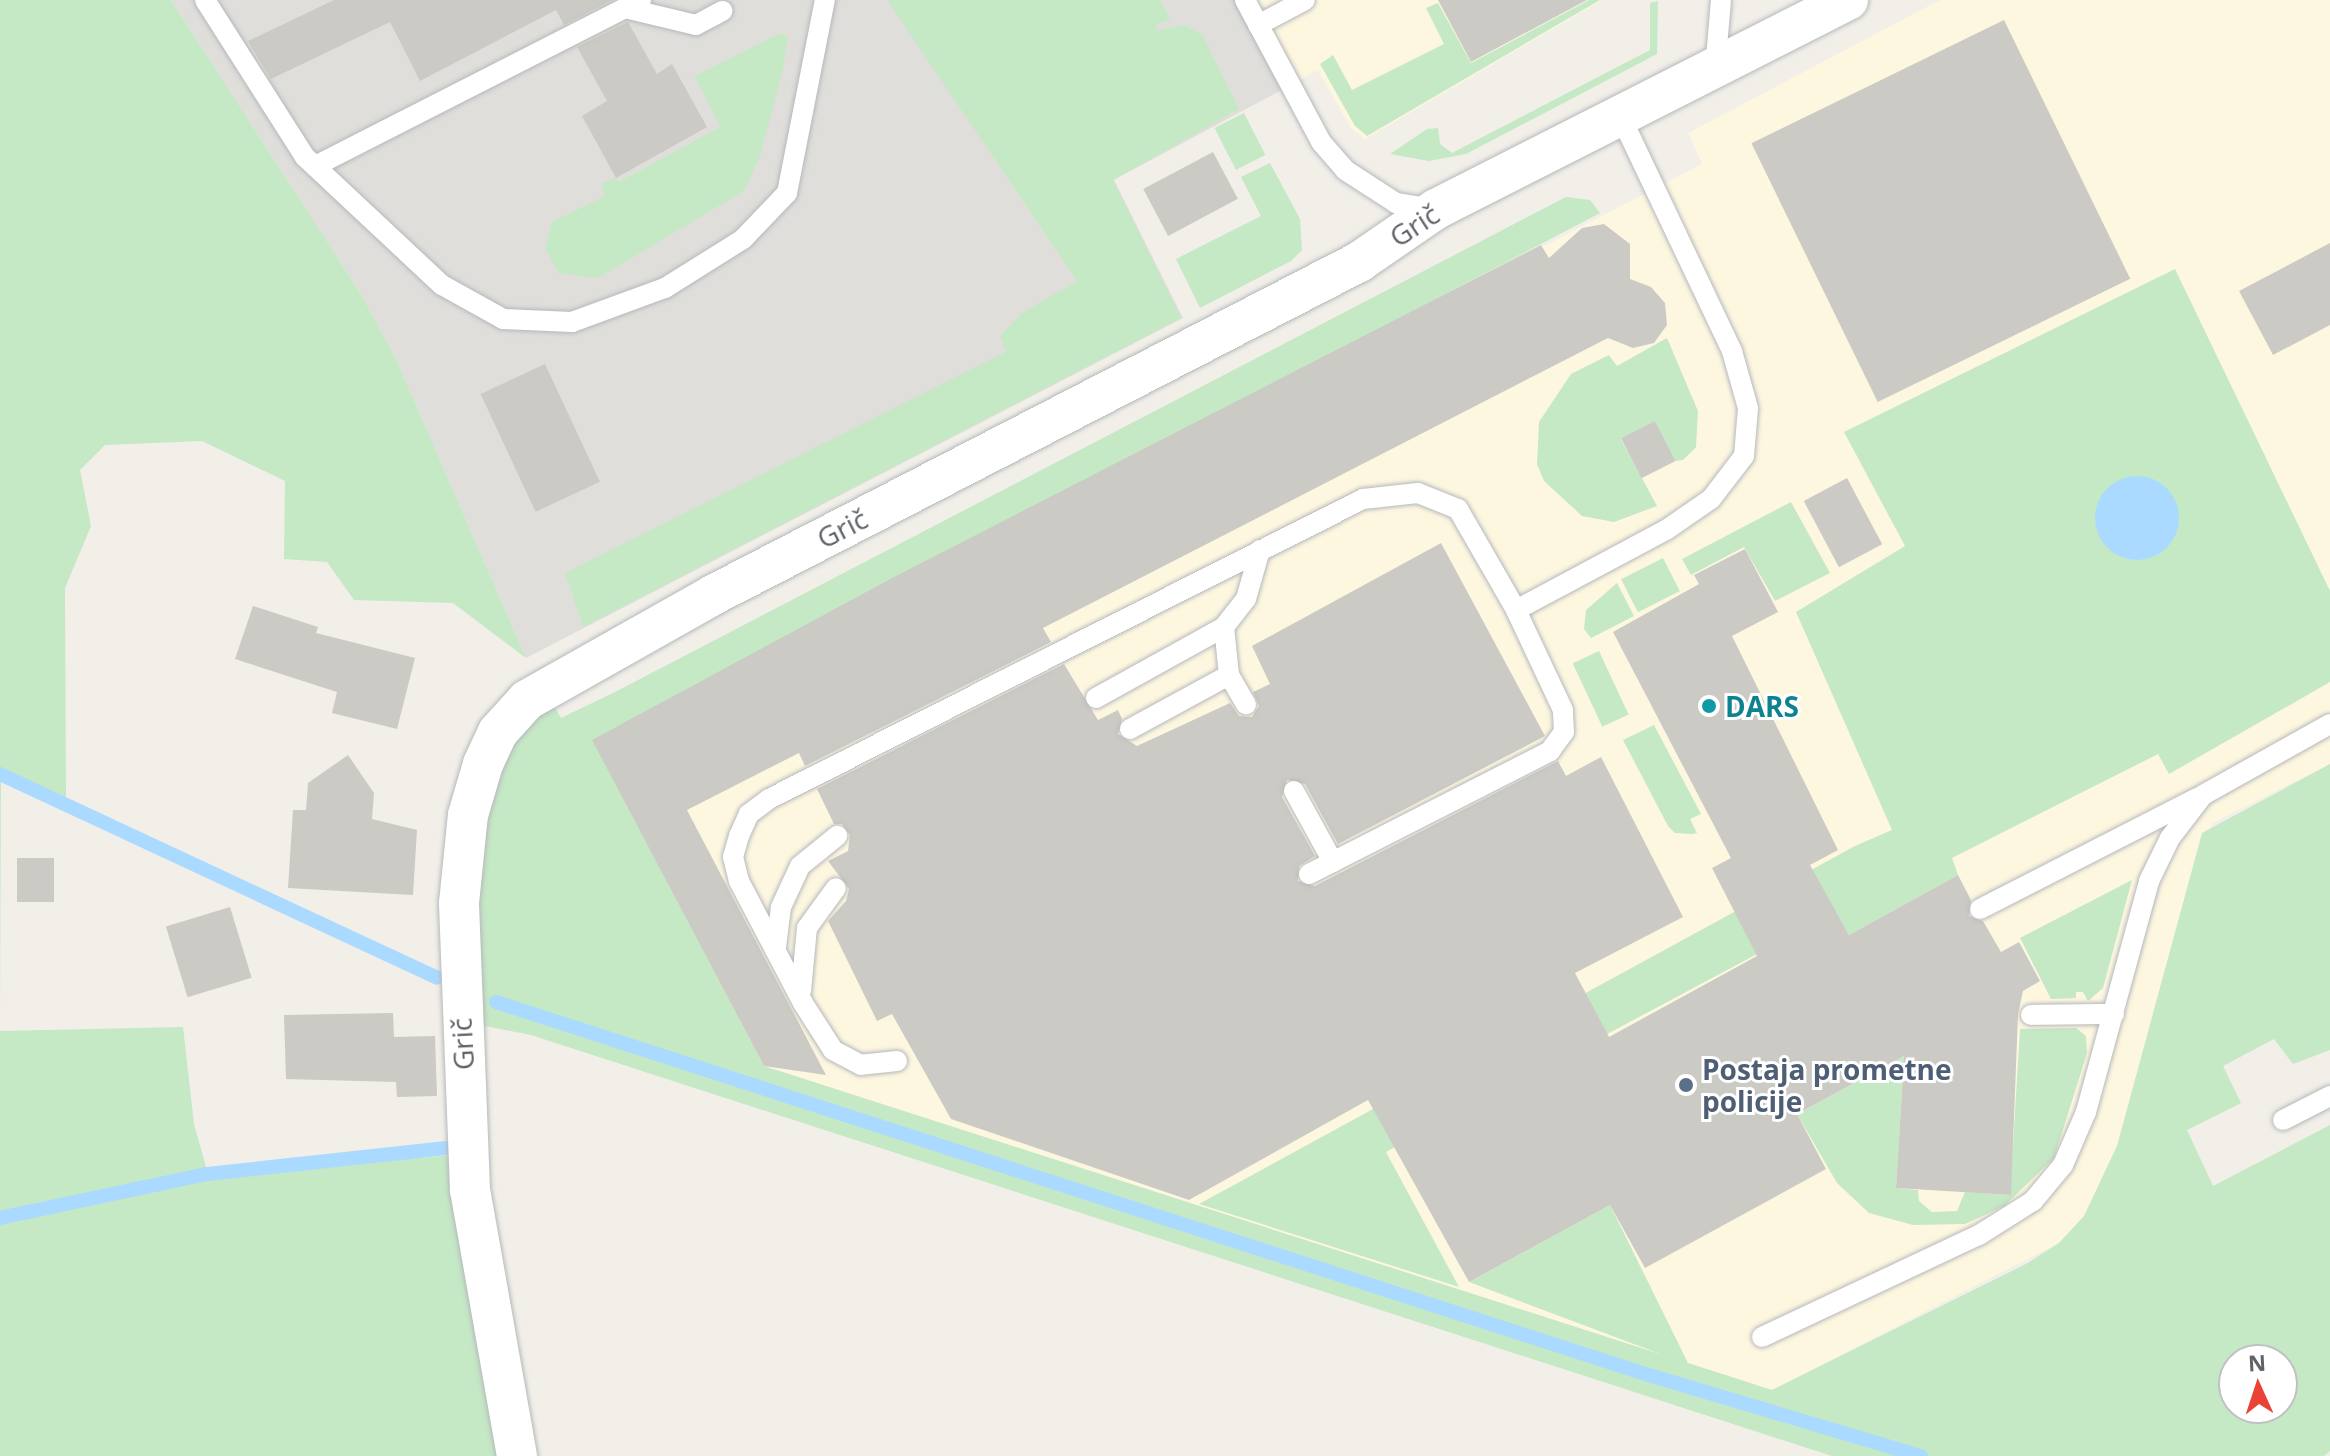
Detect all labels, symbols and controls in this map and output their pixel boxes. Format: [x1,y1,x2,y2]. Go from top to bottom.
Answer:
street label: Grič [1383,197,1445,253]
street label: Grič [811,501,873,555]
place label: DARS [1725,689,1799,723]
marker: DARS [1700,697,1718,715]
street label: Grič [444,1017,480,1071]
place label: Postaja prometne policije [1702,1052,1952,1118]
marker: Postaja prometne policije [1677,1076,1695,1094]
north arrow [2218,1344,2298,1424]
text: N [2247,1347,2267,1377]

